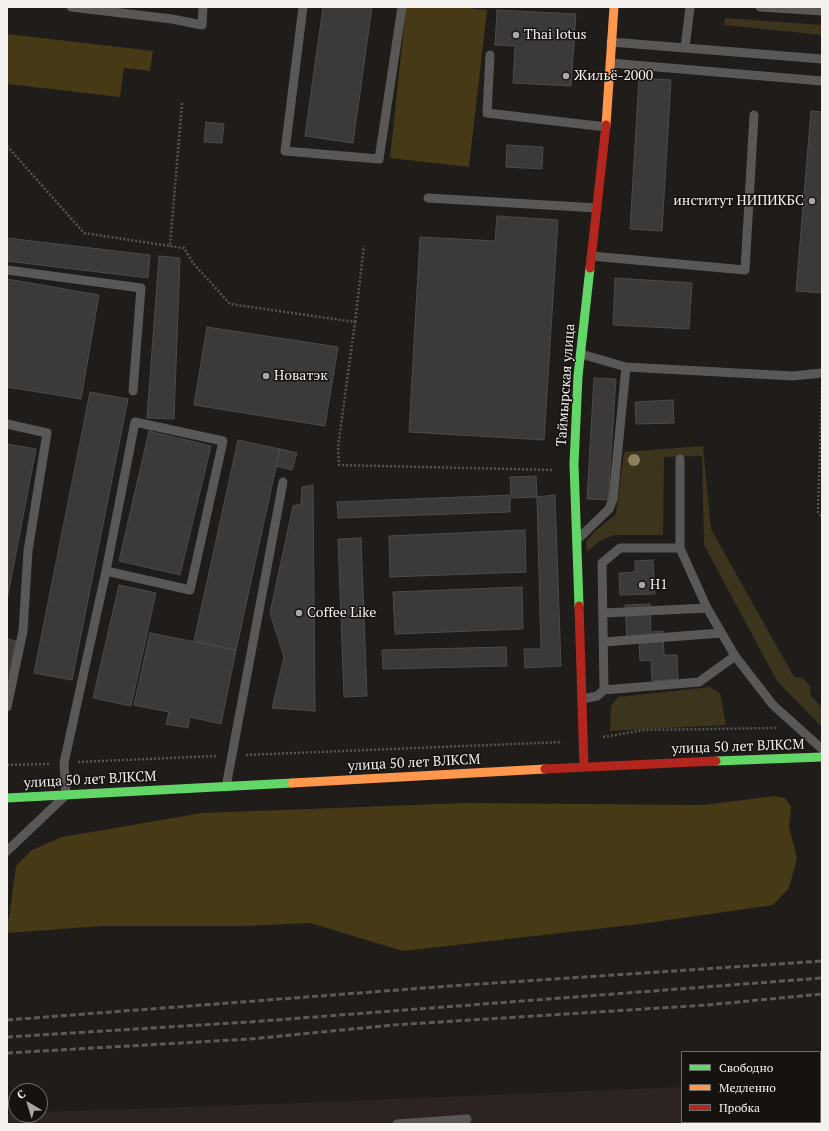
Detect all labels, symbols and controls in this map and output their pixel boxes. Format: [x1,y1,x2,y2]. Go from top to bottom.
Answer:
place label: Thai lotus [524,27,587,43]
marker: Thai lotus [511,30,521,40]
place label: Жильё-2000 [574,68,653,84]
marker: Жильё-2000 [561,71,571,81]
place label: институт НИПИКБС [673,193,804,209]
marker: институт НИПИКБС [807,196,817,206]
street label: Таймырская улица [553,323,579,447]
place label: Новатэк [274,368,328,384]
marker: Новатэк [261,371,271,381]
place label: Н1 [650,577,668,593]
marker: Н1 [637,580,647,590]
place label: Coffee Like [307,605,376,621]
marker: Coffee Like [294,608,304,618]
street label: улица 50 лет ВЛКСМ [671,736,805,758]
street label: улица 50 лет ВЛКСМ [347,751,481,775]
street label: улица 50 лет ВЛКСМ [23,768,157,792]
legend [681,1051,821,1123]
text: Свободно [719,1060,773,1075]
text: Медленно [719,1080,776,1095]
north arrow [8,1083,48,1123]
text: С [14,1087,28,1102]
text: Пробка [719,1100,760,1115]

